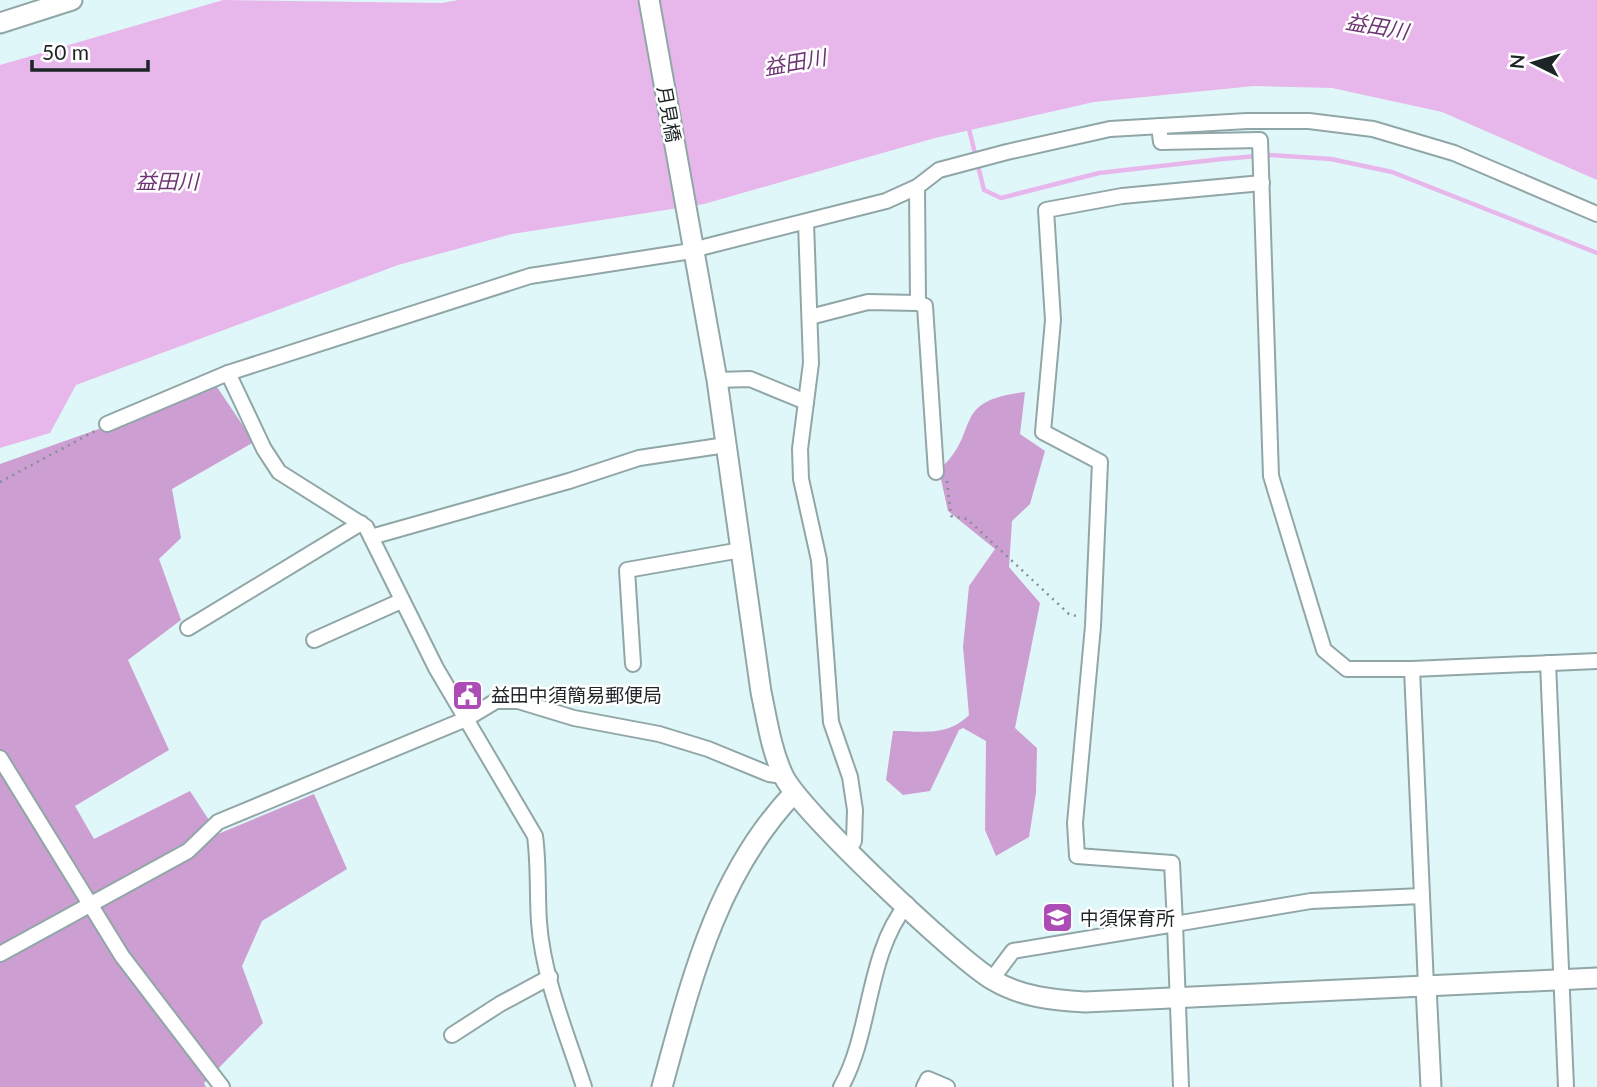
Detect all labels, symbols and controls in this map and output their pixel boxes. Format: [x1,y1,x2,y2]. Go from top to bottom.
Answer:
water label: 益田川 [1344,8,1412,44]
scale bar [32,28,147,72]
north arrow [1499,28,1569,98]
text: 50 m [42,39,89,64]
water label: 益田川 [762,43,830,79]
text: N [1504,53,1529,70]
street label: 月見橋 [653,84,686,144]
water label: 益田川 [136,168,200,193]
public building icon: 益田中須簡易郵便局 [451,678,485,712]
place label: 益田中須簡易郵便局 [491,683,662,706]
school or university icon: 中須保育所 [1040,901,1074,935]
place label: 中須保育所 [1080,906,1175,929]

